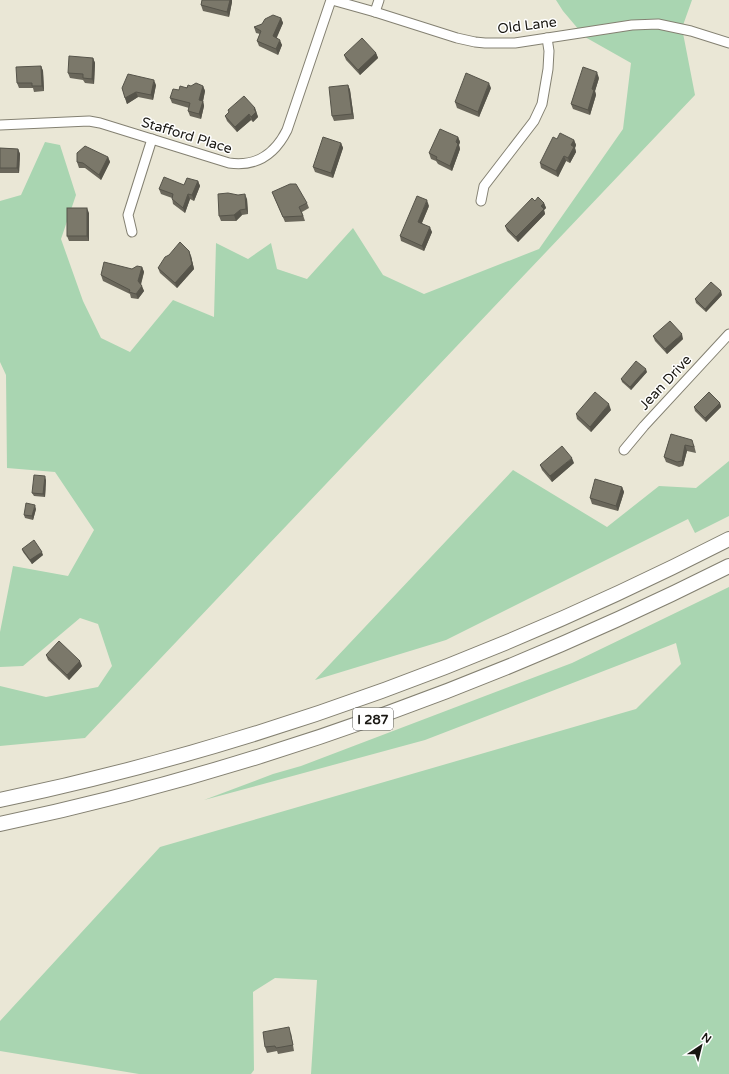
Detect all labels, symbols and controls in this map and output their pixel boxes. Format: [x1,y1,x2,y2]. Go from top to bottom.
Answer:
street label: Old Lane [496,13,558,38]
street label: Stafford Place [139,114,234,157]
street label: Jean Drive [636,351,695,413]
road number: I 287 [353,708,393,730]
north arrow [681,1026,721,1066]
text: N [699,1030,714,1046]

